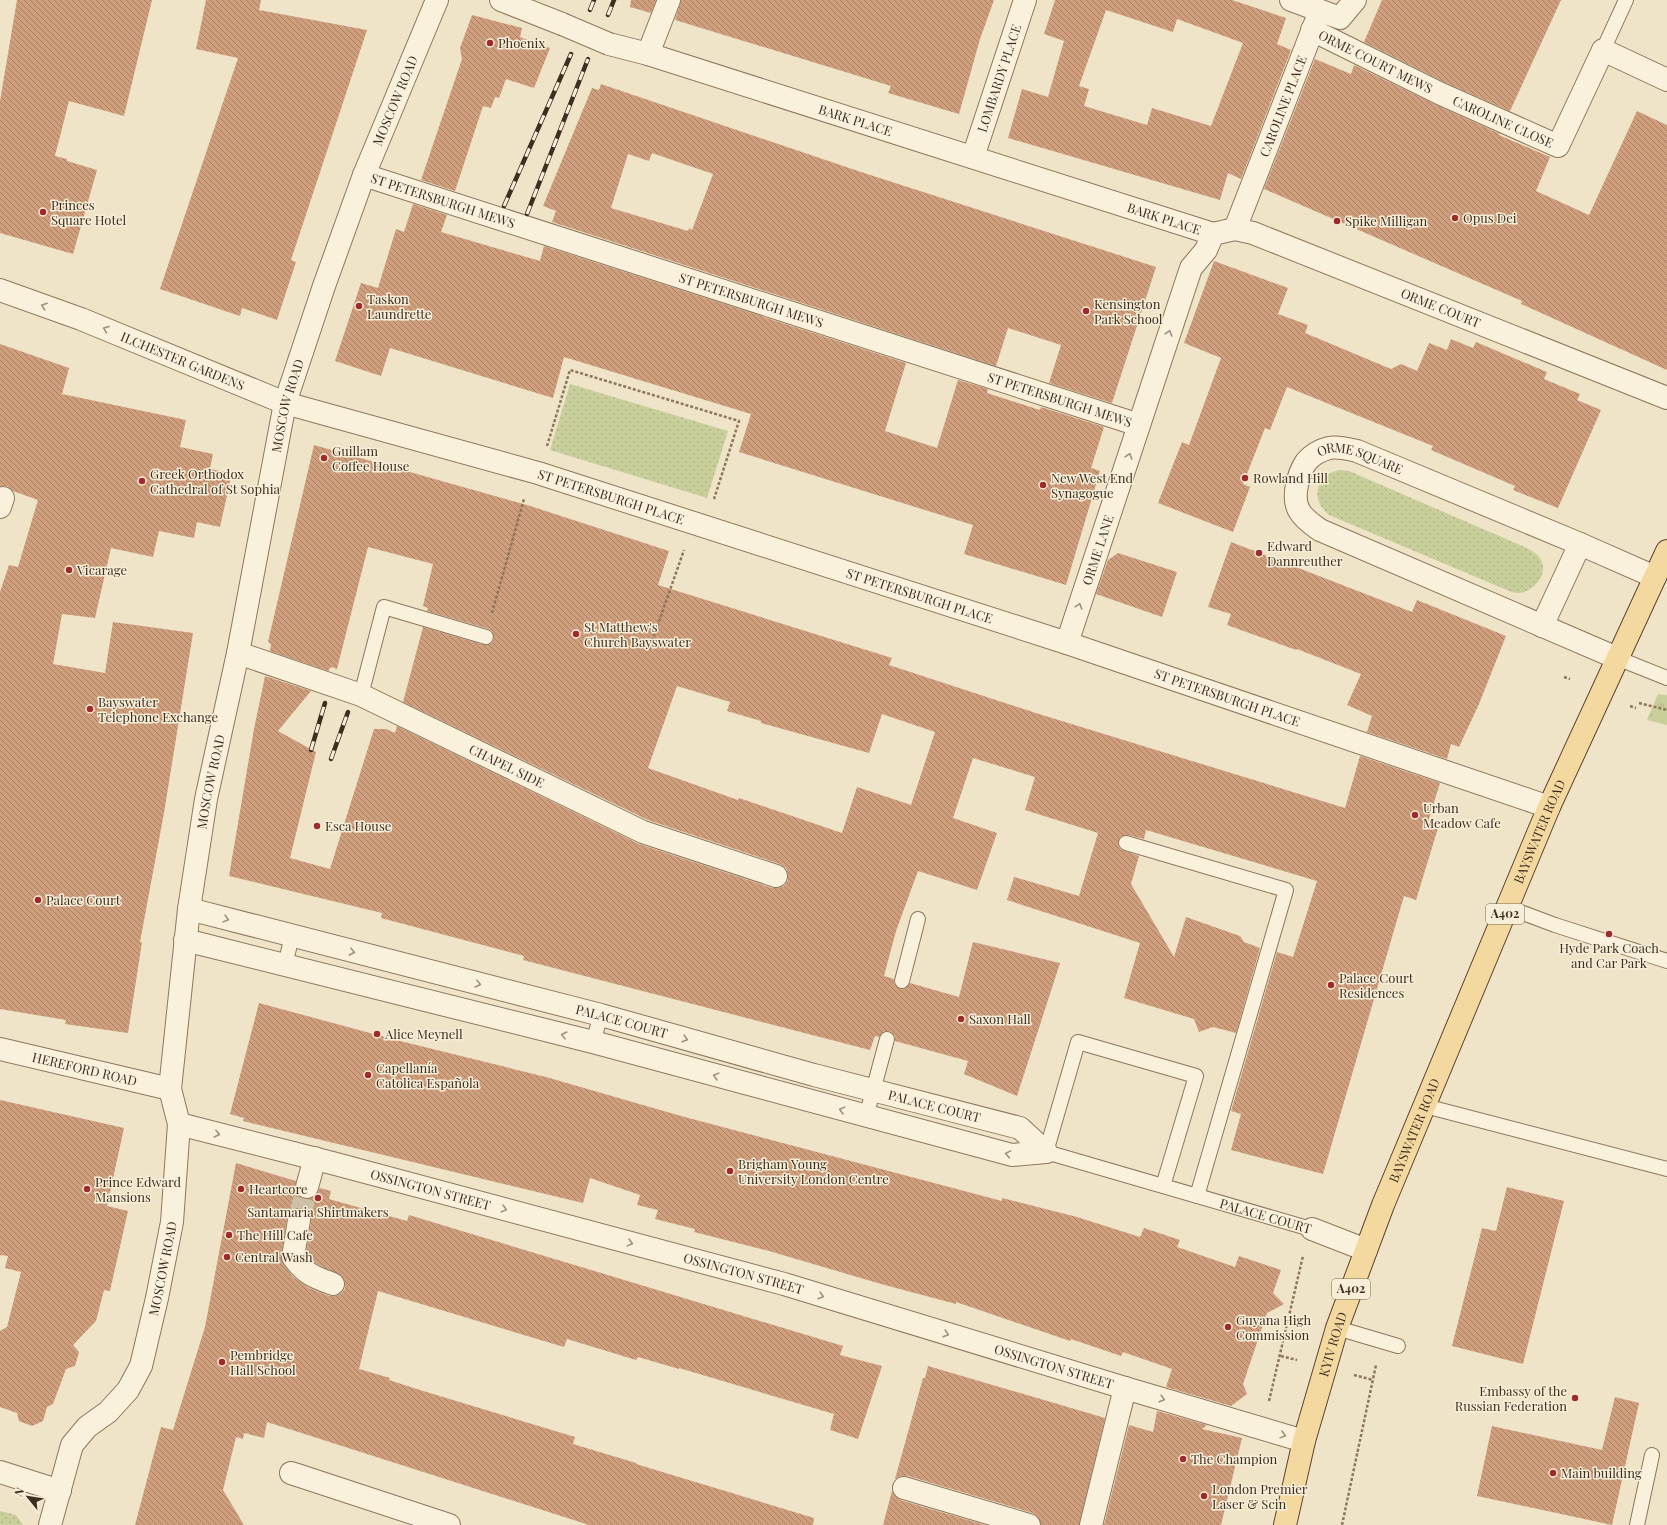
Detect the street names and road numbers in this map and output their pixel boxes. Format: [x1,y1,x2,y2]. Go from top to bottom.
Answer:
street label: LOMBARDY PLACE [973,22,1024,134]
street label: ORME COURT MEWS [1316,26,1436,97]
street label: MOSCOW ROAD [368,53,421,148]
street label: CAROLINE PLACE [1255,53,1310,159]
street label: CAROLINE CLOSE [1450,91,1556,151]
street label: BARK PLACE [817,100,895,139]
street label: ST PETERSBURGH MEWS [369,169,517,231]
street label: BARK PLACE [1125,198,1203,238]
street label: ST PETERSBURGH MEWS [677,268,826,331]
street label: ORME COURT [1399,284,1483,331]
street label: ILCHESTER GARDENS [118,327,247,393]
street label: MOSCOW ROAD [267,357,307,454]
street label: ST PETERSBURGH MEWS [986,368,1134,430]
street label: ORME SQUARE [1314,438,1406,477]
street label: ST PETERSBURGH PLACE [536,465,687,528]
street label: ORME LANE [1078,512,1117,587]
street label: ST PETERSBURGH PLACE [844,564,995,627]
street label: ST PETERSBURGH PLACE [1152,664,1302,730]
street label: MOSCOW ROAD [192,733,228,830]
street label: CHAPEL SIDE [466,740,548,791]
street label: BAYSWATER ROAD [1509,777,1569,886]
road number: A402 [1486,904,1524,924]
street label: PALACE COURT [574,1000,670,1041]
street label: HEREFORD ROAD [31,1048,139,1089]
street label: BAYSWATER ROAD [1384,1075,1443,1185]
street label: PALACE COURT [887,1085,982,1126]
street label: OSSINGTON STREET [369,1165,493,1213]
street label: PALACE COURT [1218,1194,1313,1237]
street label: MOSCOW ROAD [144,1220,180,1318]
street label: OSSINGTON STREET [682,1248,806,1298]
road number: A402 [1332,1279,1370,1299]
street label: KYIV ROAD [1314,1309,1350,1378]
street label: OSSINGTON STREET [992,1340,1116,1392]

